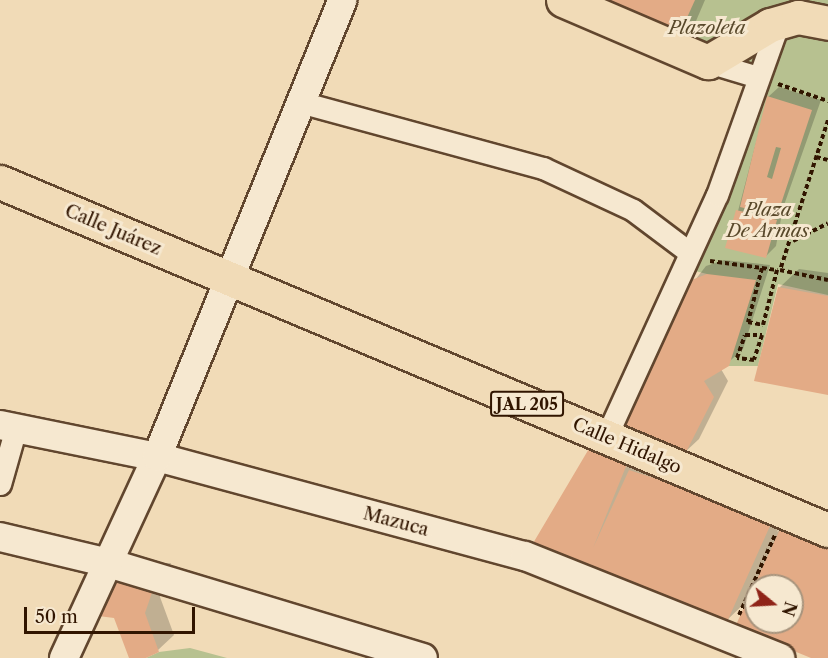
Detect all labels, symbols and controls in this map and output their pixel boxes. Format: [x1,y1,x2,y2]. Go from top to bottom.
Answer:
park label: Plazoleta [669,17,745,39]
street label: Calle Juárez [62,200,164,260]
park label: Plaza De Armas [727,200,809,242]
road number: JAL 205 [490,391,564,417]
street label: Calle Hidalgo [569,413,685,479]
street label: Mazuca [361,503,431,541]
north arrow [744,574,804,634]
scale bar [27,595,198,633]
text: N [778,599,801,619]
text: 50 m [35,606,78,628]

